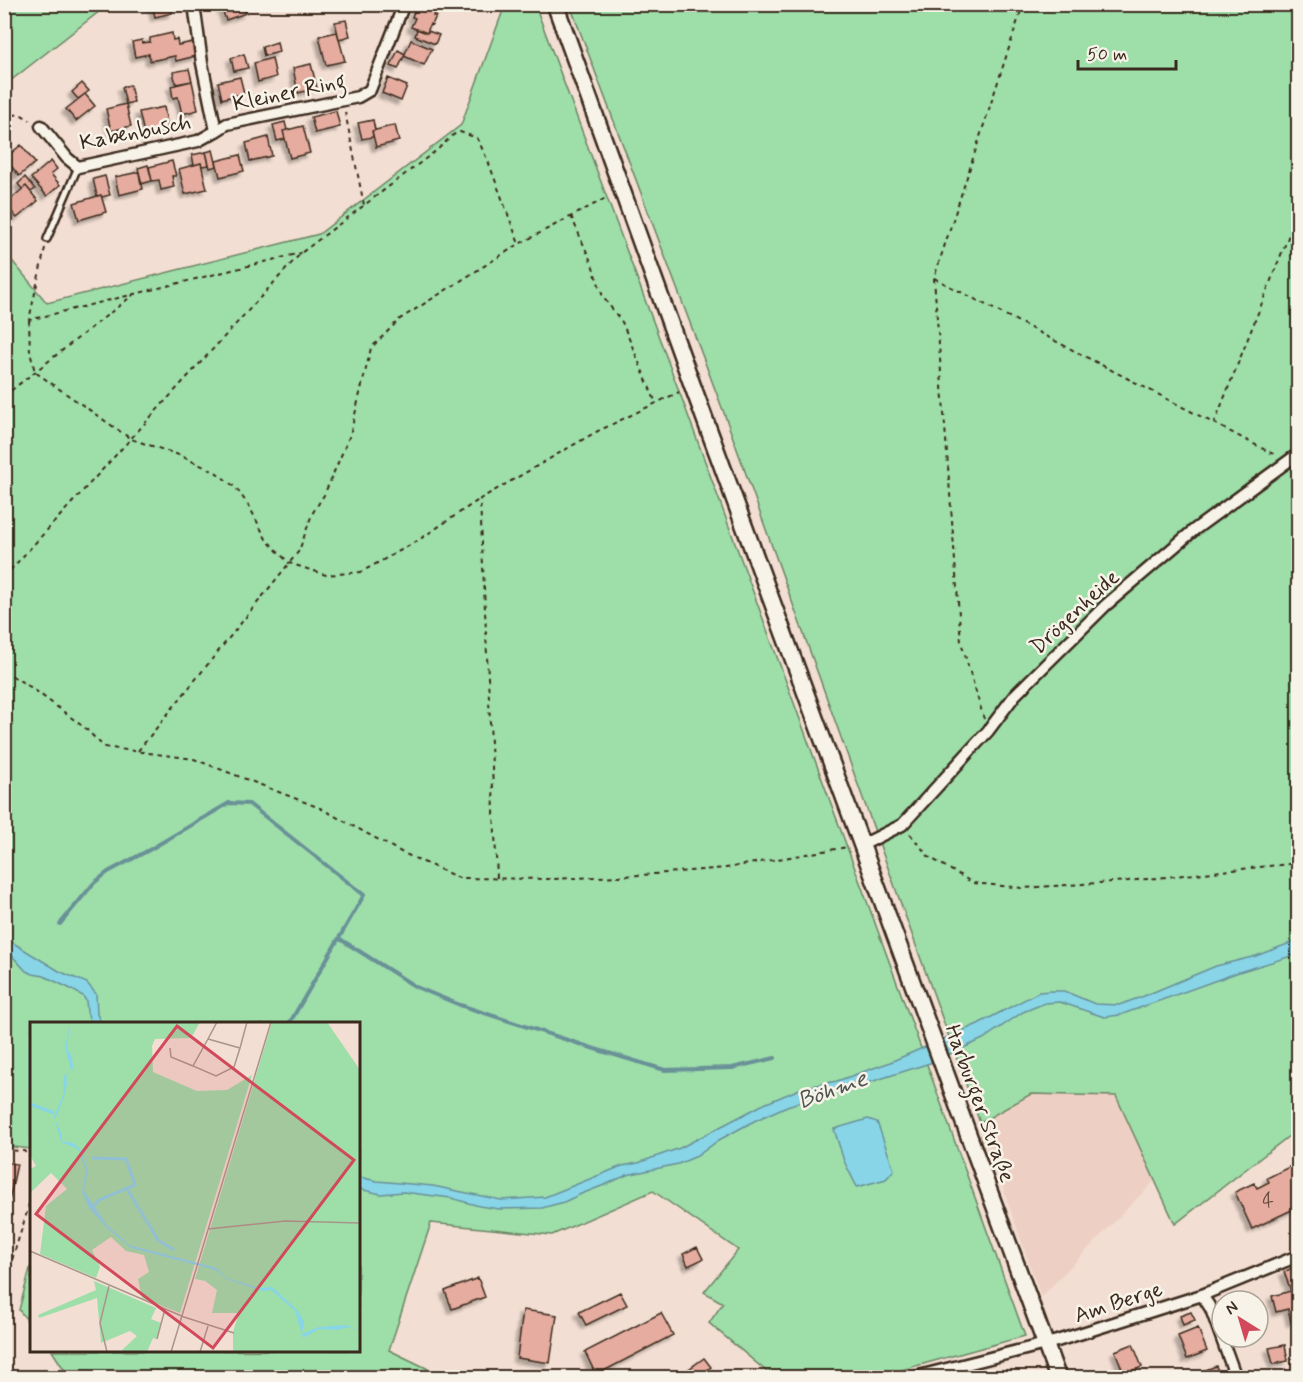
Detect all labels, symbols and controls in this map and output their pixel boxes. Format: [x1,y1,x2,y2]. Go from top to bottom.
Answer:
scale bar [1078,33,1176,71]
text: 50 m [1087,43,1127,67]
street label: Kleiner Ring [230,67,349,122]
street label: Kabenbusch [77,108,193,157]
street label: Drögenheide [1025,564,1127,662]
street label: Harburger Straße [935,1021,1021,1188]
inset map [30,1022,360,1352]
water label: Böhme [793,1063,873,1117]
house number: 4 [1262,1188,1274,1215]
street label: Am Berge [1071,1275,1167,1331]
north arrow [1210,1289,1270,1349]
text: N [1221,1297,1242,1320]

